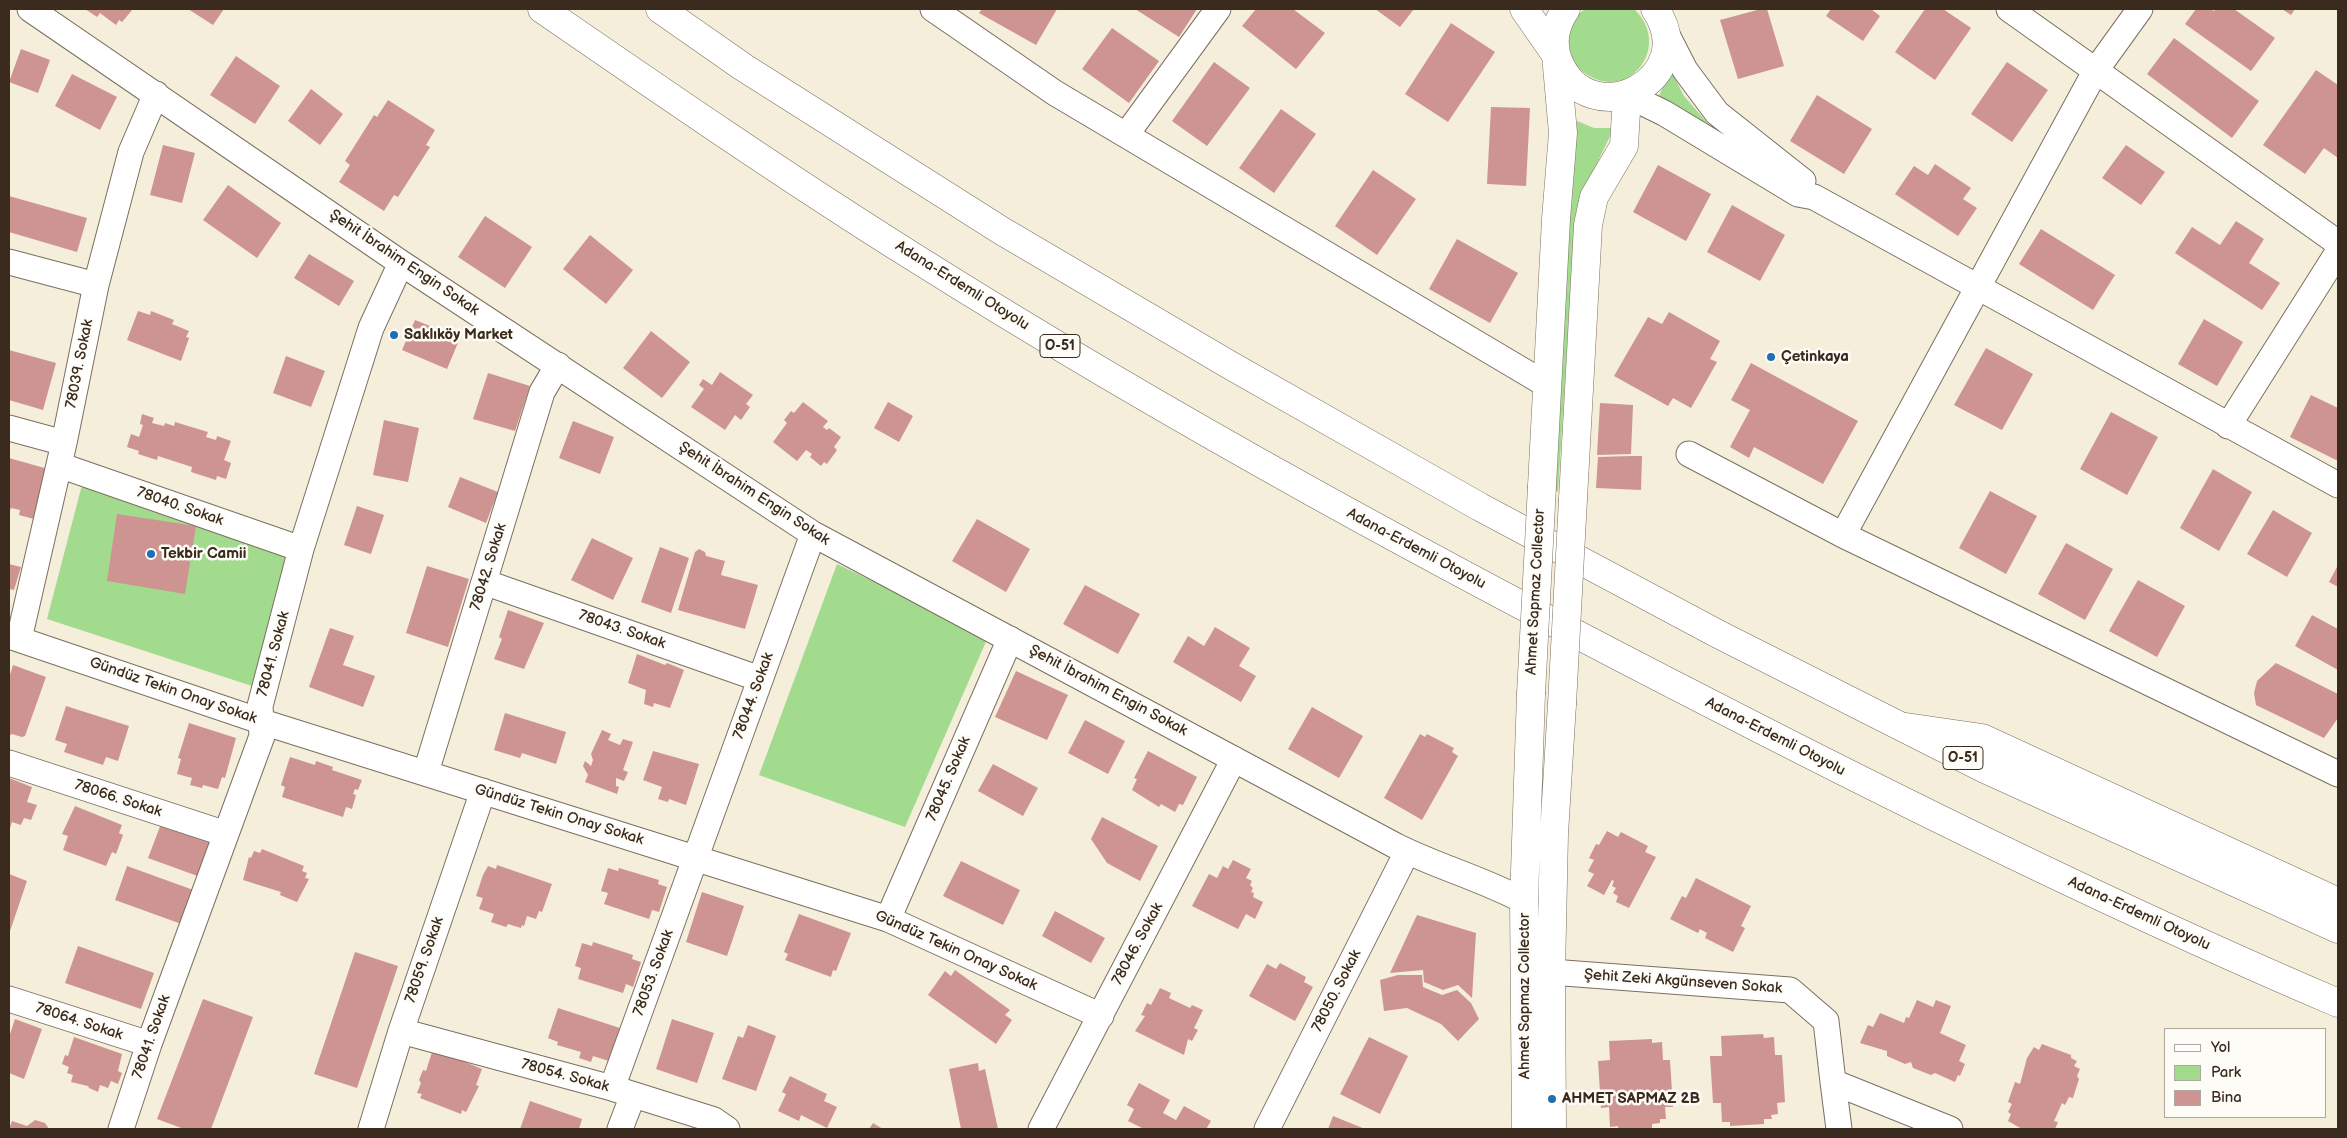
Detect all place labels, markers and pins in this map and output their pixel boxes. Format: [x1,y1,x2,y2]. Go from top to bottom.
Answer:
place label: Saklıköy Market [404,326,513,344]
marker: Saklıköy Market [388,329,400,341]
place label: Çetinkaya [1781,348,1849,366]
marker: Çetinkaya [1765,351,1777,363]
place label: Tekbir Camii [161,545,246,563]
marker: Tekbir Camii [145,548,157,560]
place label: AHMET SAPMAZ 2B [1562,1090,1700,1108]
marker: AHMET SAPMAZ 2B [1546,1093,1558,1105]

